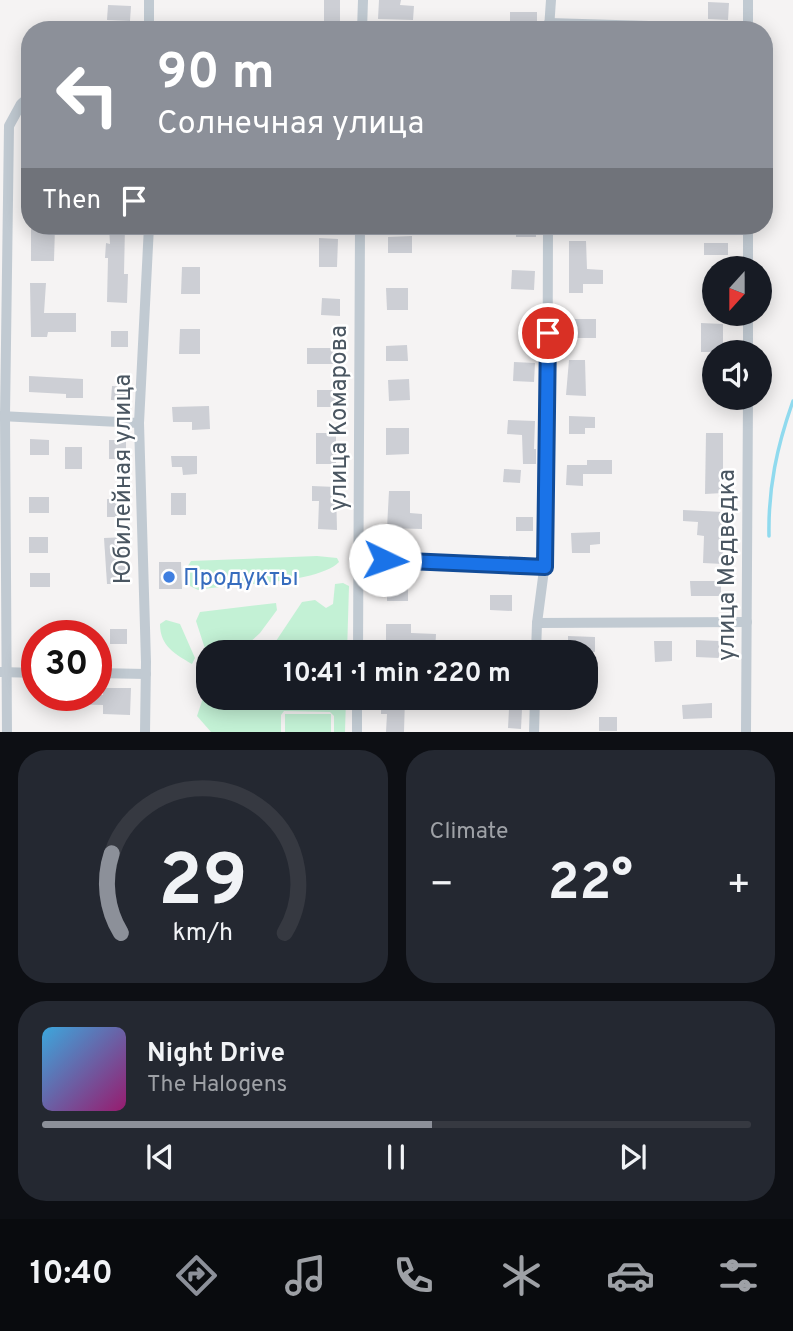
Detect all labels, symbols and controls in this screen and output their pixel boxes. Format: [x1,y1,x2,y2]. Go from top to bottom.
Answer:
text: 90 m [157,44,275,106]
icon: left [42,49,133,140]
text: Солнечная улица [157,105,424,145]
icon: arrive [115,182,153,220]
text: Then [42,185,101,218]
north arrow [702,256,772,326]
map controls [702,256,772,410]
pin [518,303,578,363]
icon: arrive [529,314,567,352]
street label: улица Комарова [325,325,355,511]
button: sound [702,340,772,410]
street label: Юбилейная улица [109,374,139,584]
street label: улица Медведка [713,469,743,661]
position arrow [348,523,422,597]
place label: Продукты [183,564,299,594]
marker: Продукты [161,569,177,585]
speed limit sign: 30 [21,620,112,711]
text: 10:41 · 1 min · 220 m [283,658,511,691]
text: Climate [430,818,508,847]
text: 29 [158,839,247,931]
text: 22° [548,852,633,918]
text: − [430,862,454,911]
text: + [726,862,751,911]
text: km/h [172,917,233,949]
text: Night Drive [147,1038,285,1071]
text: The Halogens [147,1071,287,1100]
icon: previous [141,1138,179,1176]
icon: pause [377,1138,415,1176]
icon: next [614,1138,652,1176]
icon: directions [172,1251,221,1300]
icon: music [281,1251,330,1300]
icon: phone [389,1251,438,1300]
icon: climate [497,1251,546,1300]
icon: car [606,1251,655,1300]
icon: filters [714,1251,763,1300]
text: 10:40 [30,1255,113,1295]

